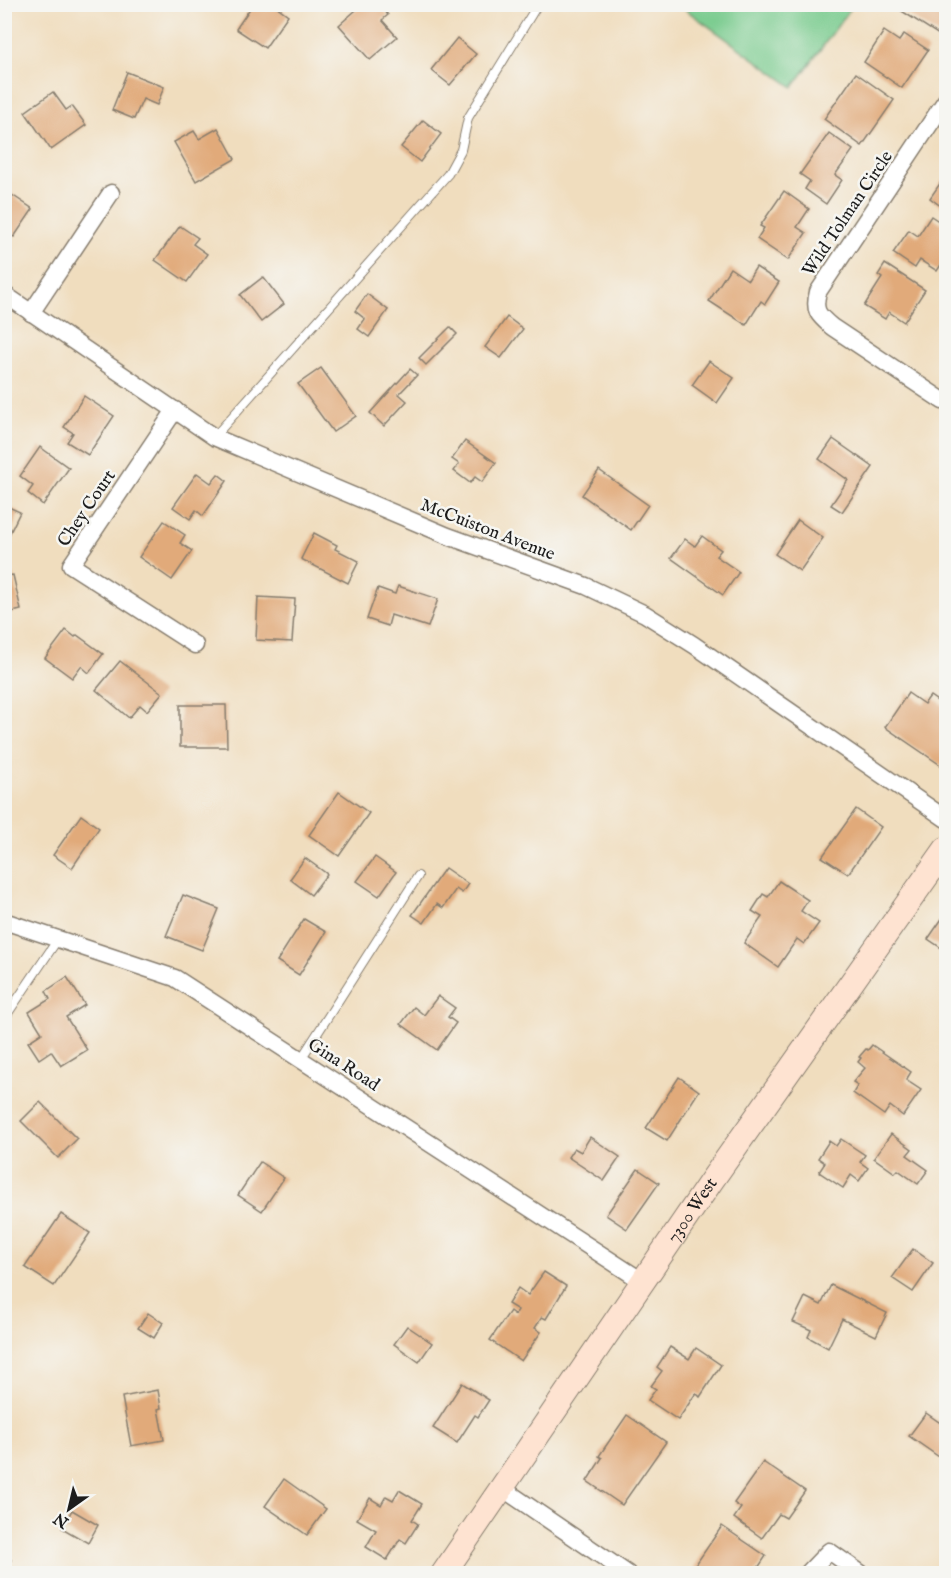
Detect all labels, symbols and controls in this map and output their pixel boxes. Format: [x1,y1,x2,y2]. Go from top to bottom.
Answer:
street label: Wild Tolman Circle [798,147,899,281]
street label: Chey Court [53,466,121,552]
street label: McCuiston Avenue [417,494,558,567]
street label: Gina Road [303,1034,384,1097]
street label: 7300 West [663,1174,723,1248]
north arrow [39,1479,99,1539]
text: N [50,1508,74,1532]

